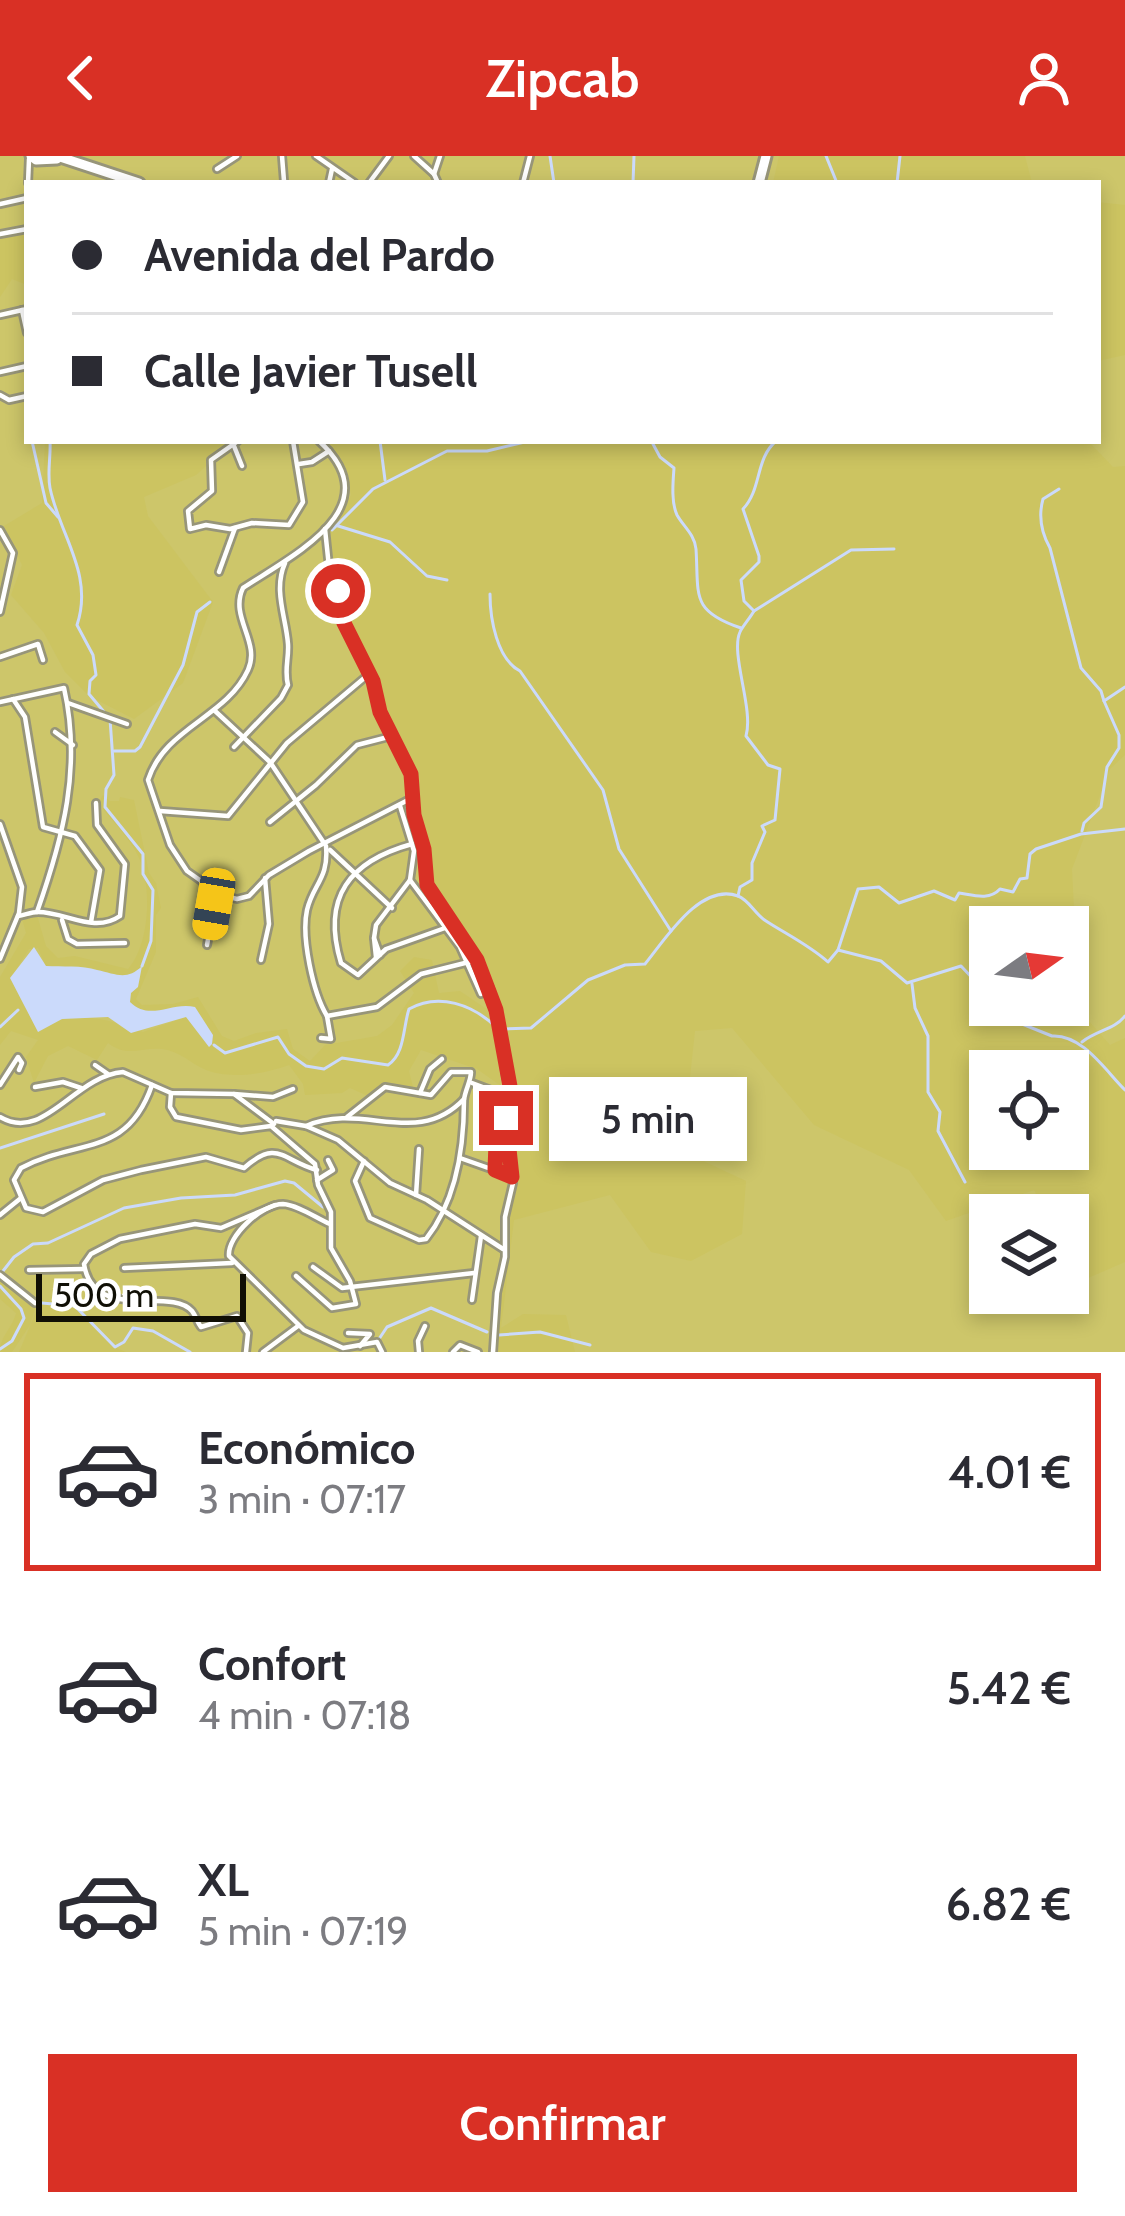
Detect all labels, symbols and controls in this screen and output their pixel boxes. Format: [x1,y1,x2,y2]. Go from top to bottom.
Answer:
icon: back [48,45,114,111]
text: Zipcab [486,45,639,111]
icon: person [1011,45,1077,111]
text: Avenida del Pardo [144,228,495,282]
text: Calle Javier Tusell [144,344,478,398]
route start [311,564,365,618]
car [190,865,238,943]
north arrow [969,906,1089,1026]
map controls [969,906,1089,1314]
button: locate [969,1050,1089,1170]
callout: 5 min [548,1076,746,1160]
route end [479,1091,533,1145]
text: 5 min [601,1095,695,1143]
button: layers [969,1194,1089,1314]
scale bar [36,1268,246,1321]
text: 500 m [54,1275,154,1315]
icon: car [54,1418,162,1526]
text: Económico [198,1421,415,1475]
text: 4.01 € [948,1445,1071,1499]
text: 3 min · 07:17 [198,1475,406,1523]
icon: car [54,1634,162,1742]
text: Confort [198,1637,346,1691]
text: 5.42 € [947,1661,1071,1715]
text: 4 min · 07:18 [198,1691,411,1739]
icon: car [54,1850,162,1958]
text: XL [198,1853,249,1907]
text: 6.82 € [946,1877,1071,1931]
text: 5 min · 07:19 [198,1907,408,1955]
button: Confirmar [48,2054,1077,2192]

